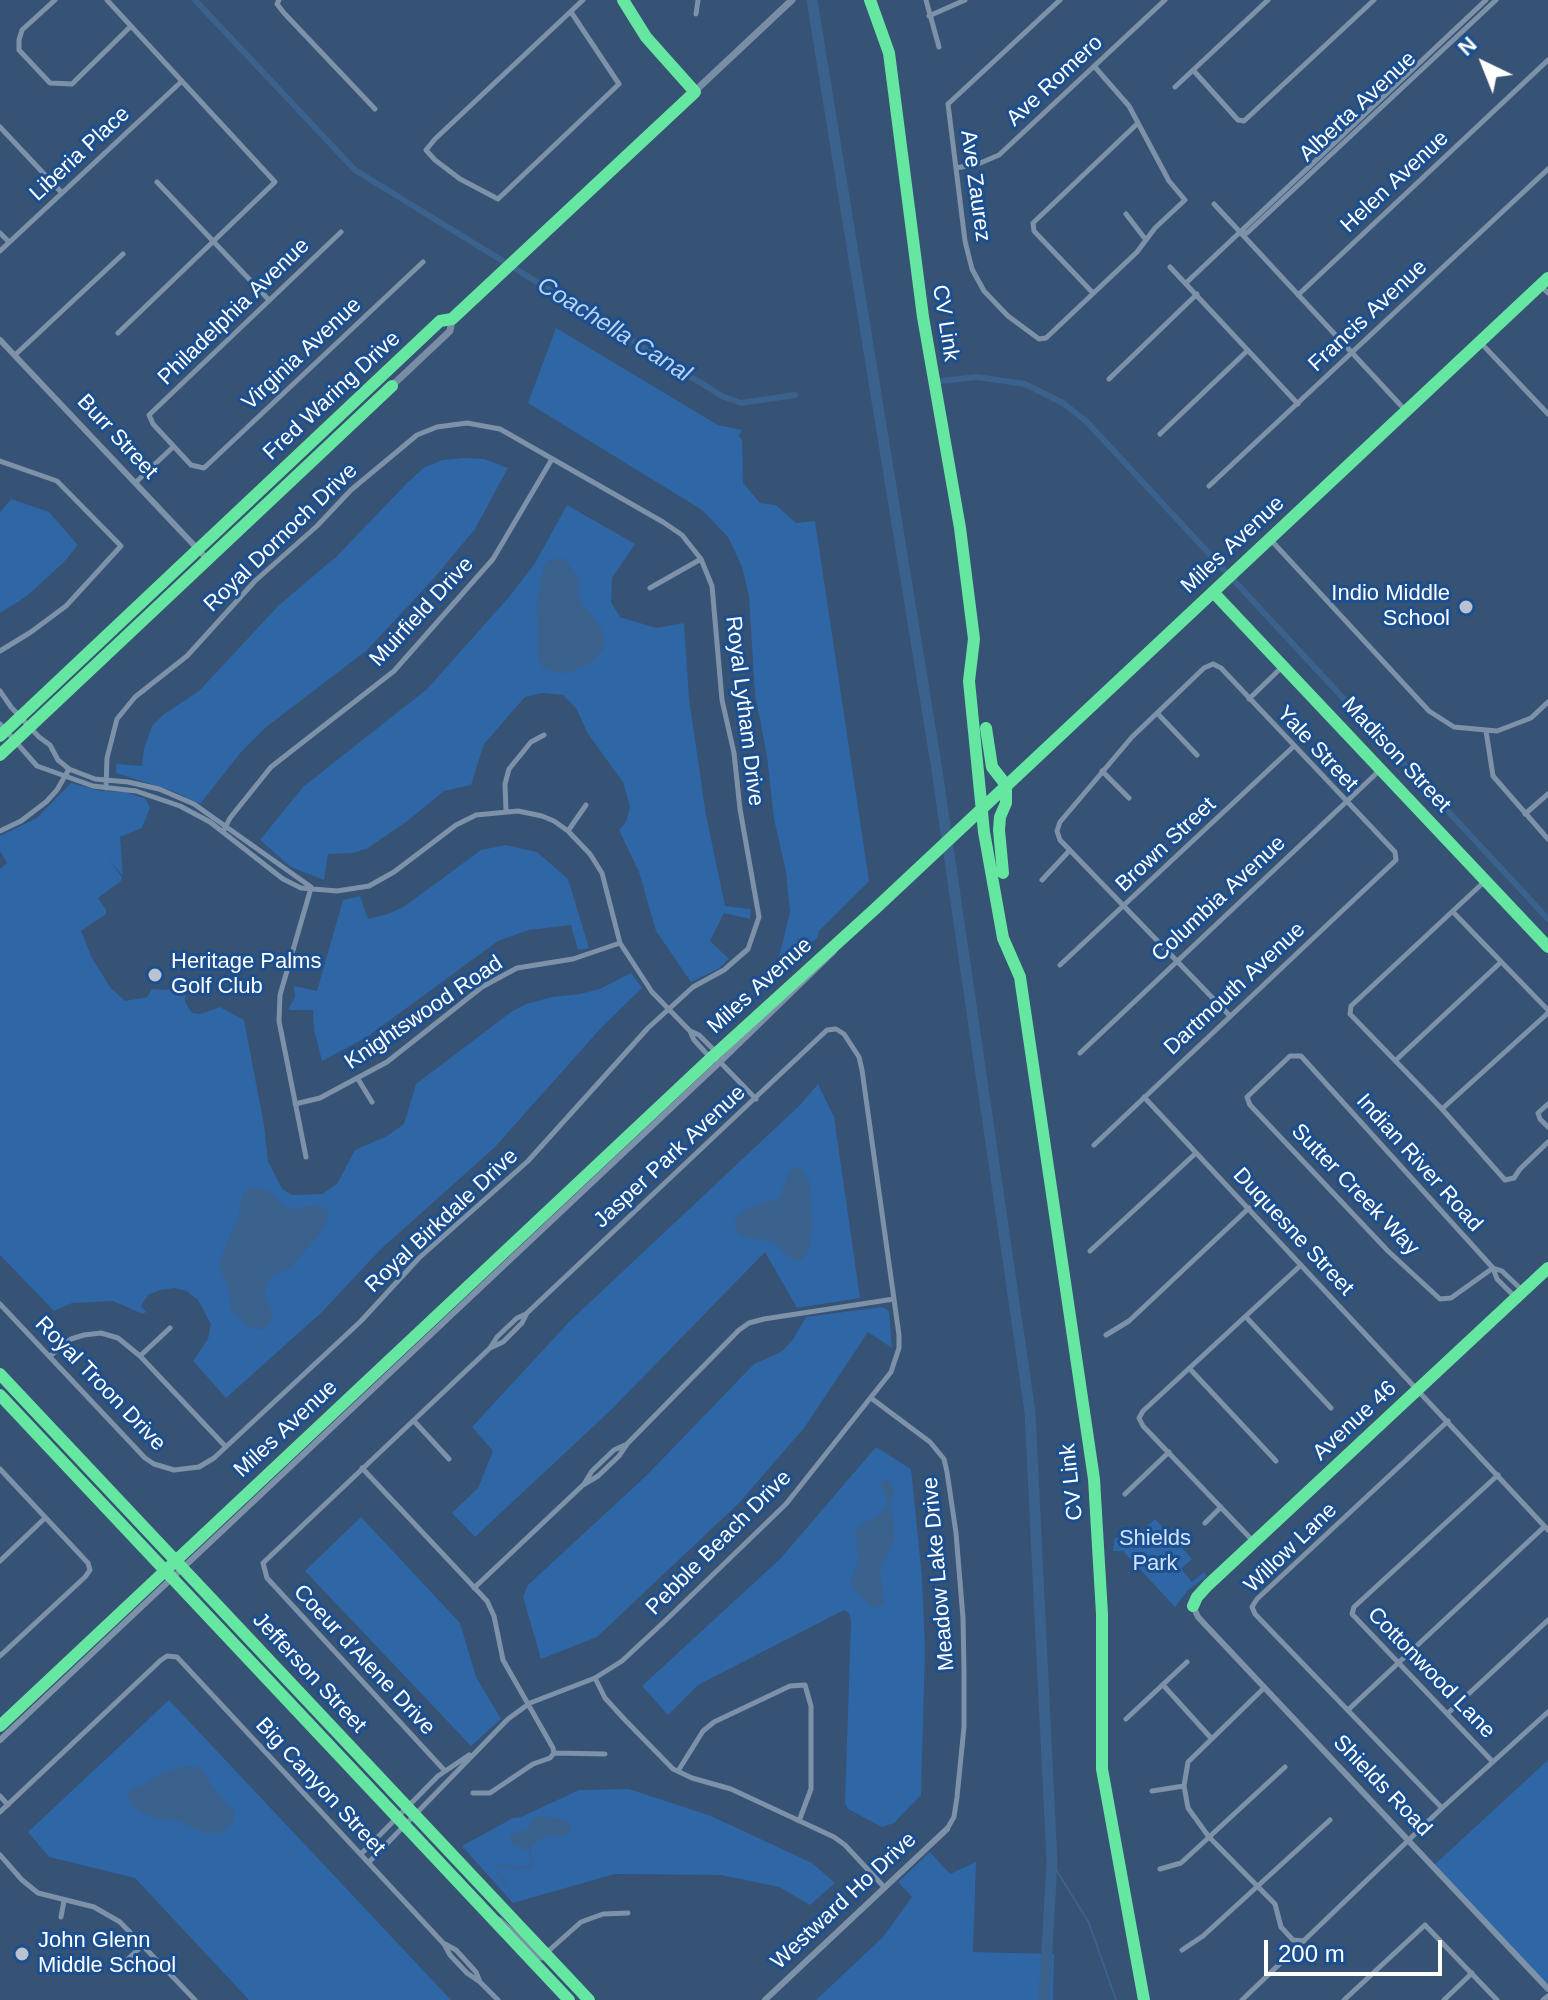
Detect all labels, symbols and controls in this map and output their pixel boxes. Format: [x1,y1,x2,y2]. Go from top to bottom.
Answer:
north arrow [1444,24,1524,104]
street label: Ave Romero [1001,30,1109,132]
text: N [1453,32,1482,61]
street label: Alberta Avenue [1294,46,1422,168]
street label: Liberia Place [24,101,136,207]
street label: Helen Avenue [1336,125,1454,239]
street label: Ave Zaurez [954,129,996,243]
street label: Philadelphia Avenue [153,233,315,391]
street label: Francis Avenue [1303,254,1433,378]
water label: Coachella Canal [532,271,696,389]
street label: CV Link [926,283,964,363]
street label: Virginia Avenue [237,292,367,416]
street label: Fred Waring Drive [258,326,406,466]
street label: Burr Street [71,389,163,485]
street label: Royal Dornoch Drive [199,458,363,618]
street label: Miles Avenue [1176,490,1290,600]
street label: Muirfield Drive [364,552,480,672]
place label: Indio Middle School [1331,581,1450,632]
marker: Indio Middle School [1457,598,1475,616]
street label: Royal Lytham Drive [719,615,769,807]
street label: Madison Street [1336,692,1456,818]
street label: Yale Street [1271,701,1363,797]
street label: Brown Street [1110,792,1222,898]
street label: Columbia Avenue [1147,830,1291,968]
street label: Dartmouth Avenue [1159,917,1311,1061]
street label: Miles Avenue [702,932,818,1040]
place label: Heritage Palms Golf Club [171,949,321,1000]
street label: Knightswood Road [340,950,508,1076]
marker: Heritage Palms Golf Club [146,966,164,984]
street label: Jasper Park Avenue [589,1080,751,1234]
street label: Indian River Road [1350,1089,1488,1237]
street label: Sutter Creek Way [1285,1119,1425,1261]
street label: Royal Birkdale Drive [360,1143,524,1299]
street label: Duquesne Street [1227,1163,1359,1301]
street label: Royal Troon Drive [29,1311,171,1457]
street label: Miles Avenue [229,1374,343,1484]
street label: Avenue 46 [1308,1376,1402,1466]
street label: CV Link [1055,1442,1089,1522]
street label: Pebble Beach Drive [641,1465,797,1621]
street label: Meadow Lake Drive [917,1476,961,1672]
street label: Willow Lane [1239,1497,1343,1599]
park label: Shields Park [1119,1526,1191,1578]
street label: Coeur d'Alene Drive [287,1579,441,1741]
street label: Cottonwood Lane [1362,1602,1500,1744]
street label: Jefferson Street [247,1607,371,1739]
street label: Big Canyon Street [249,1713,391,1861]
street label: Shields Road [1327,1730,1437,1842]
street label: Westward Ho Drive [766,1827,922,1975]
scale bar [1268,1924,1446,1974]
place label: John Glenn Middle School [38,1928,176,1980]
text: 200 m [1278,1940,1345,1967]
marker: John Glenn Middle School [13,1945,31,1963]

